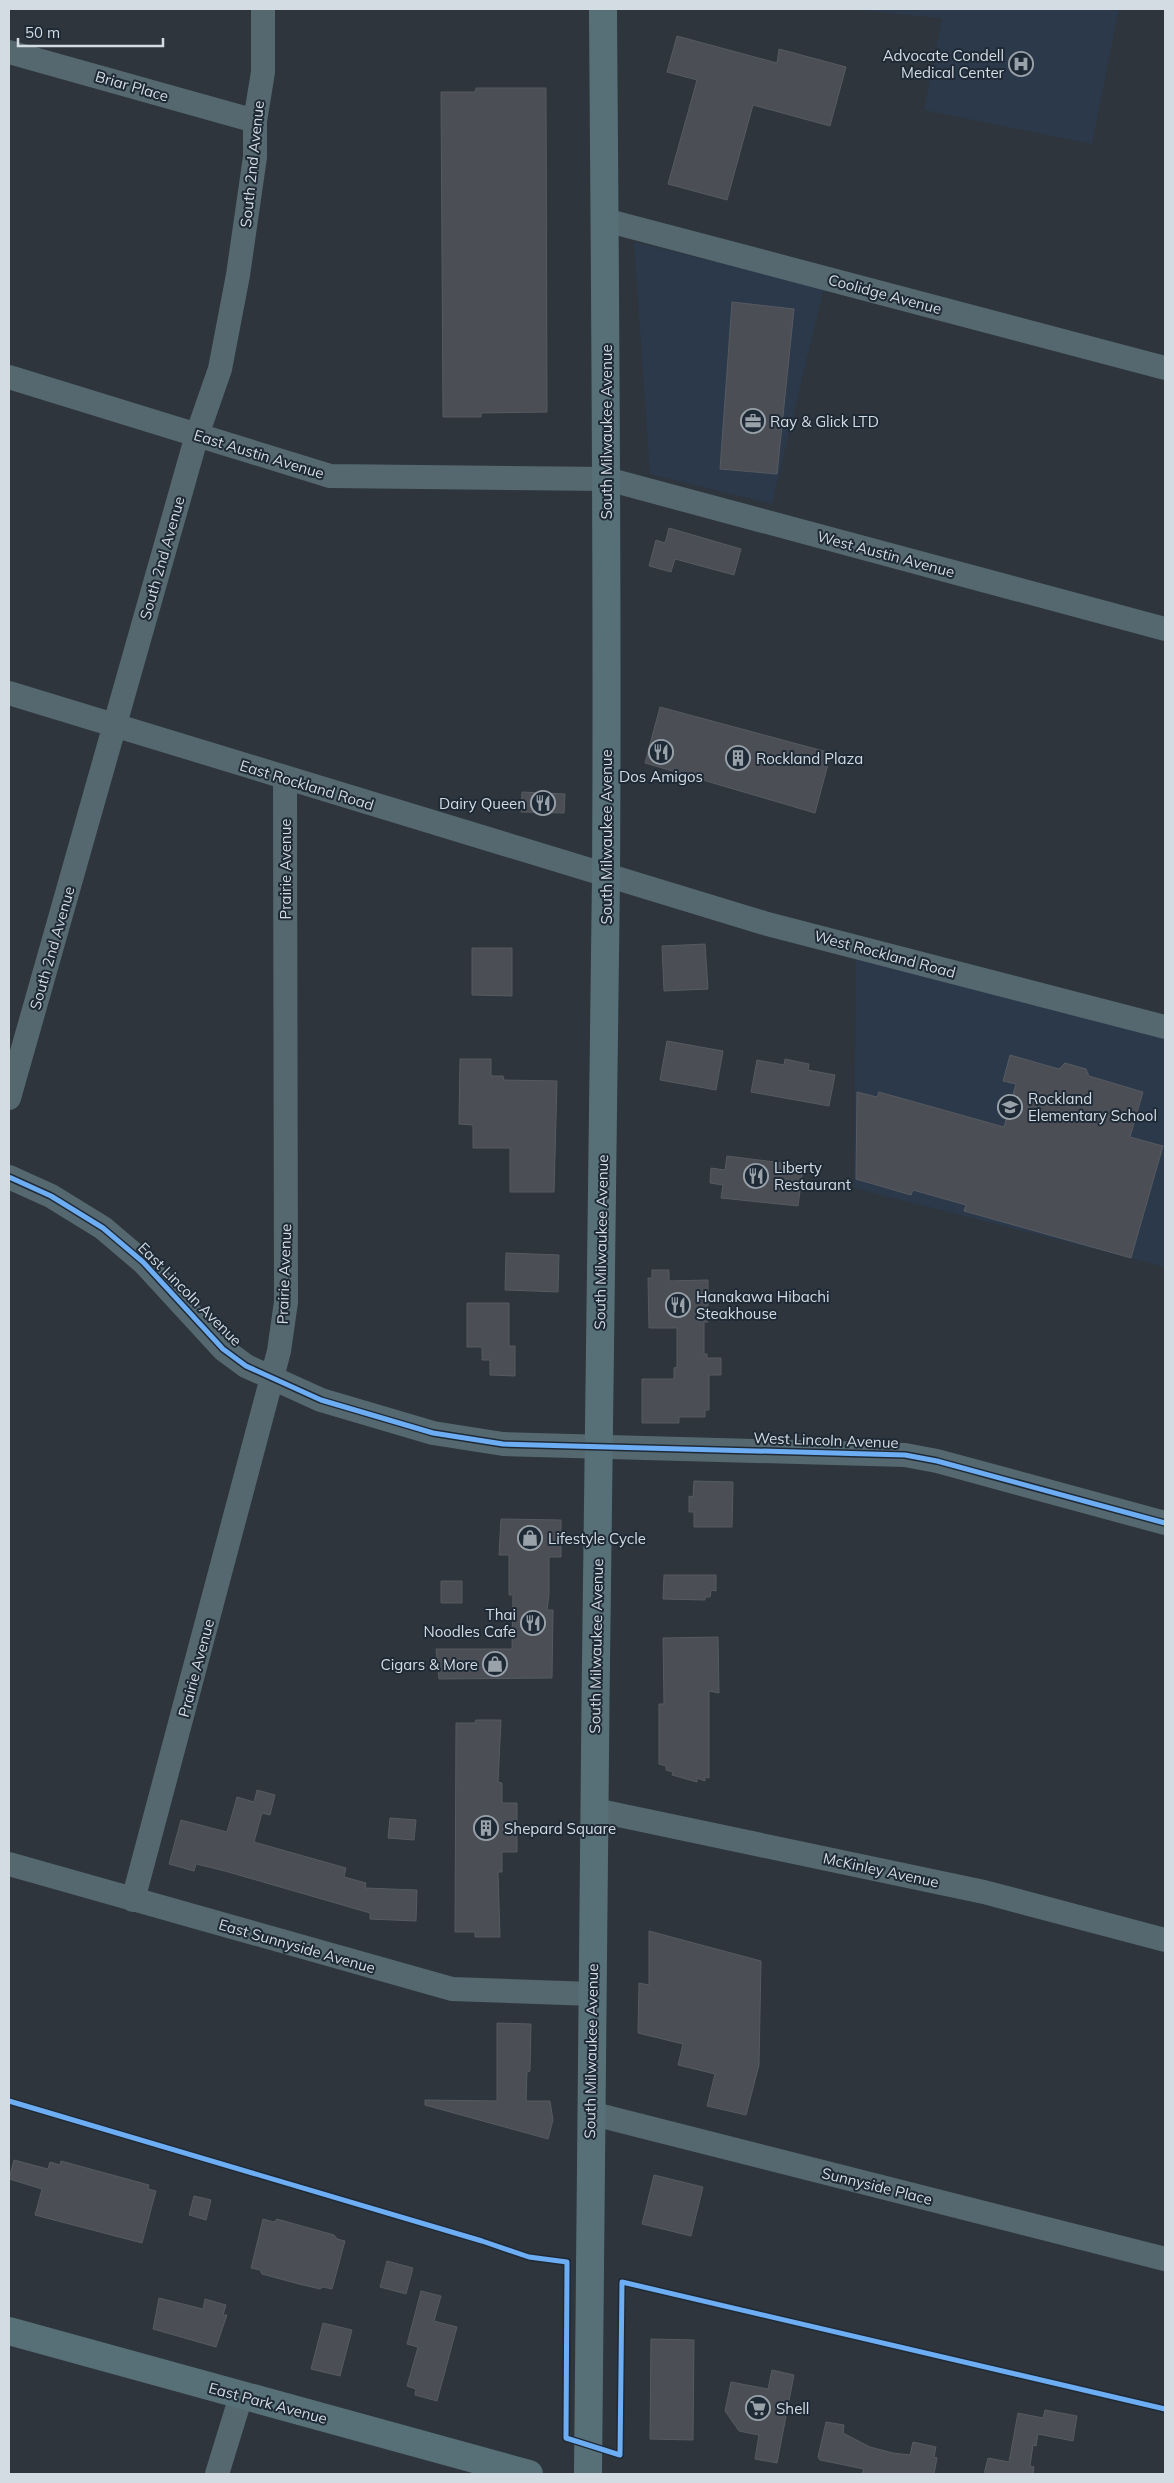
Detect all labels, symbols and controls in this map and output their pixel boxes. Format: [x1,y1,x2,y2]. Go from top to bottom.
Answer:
scale bar [18,15,162,47]
text: 50 m [25,23,60,42]
place label: Advocate Condell Medical Center [883,46,1005,82]
hospital icon: Advocate Condell Medical Center [1008,51,1034,77]
street label: Briar Place [93,66,171,106]
street label: South 2nd Avenue [236,100,268,228]
street label: Coolidge Avenue [826,270,944,318]
street label: South Milwaukee Avenue [597,344,616,520]
office icon: Ray & Glick LTD [740,408,766,434]
place label: Ray & Glick LTD [770,412,879,431]
street label: East Austin Avenue [192,425,326,483]
street label: South 2nd Avenue [135,494,189,622]
street label: West Austin Avenue [815,527,957,581]
restaurant icon: Dos Amigos [648,739,674,765]
building icon: Rockland Plaza [725,745,751,771]
street label: South Milwaukee Avenue [597,749,616,925]
place label: Rockland Plaza [756,749,863,768]
street label: East Rockland Road [238,756,376,814]
place label: Dos Amigos [619,767,703,786]
restaurant icon: Dairy Queen [530,790,556,816]
place label: Dairy Queen [439,794,526,813]
street label: Prairie Avenue [276,819,295,919]
street label: South 2nd Avenue [25,884,79,1012]
street label: West Rockland Road [812,926,958,982]
place label: Rockland Elementary School [1028,1089,1157,1125]
school or university icon: Rockland Elementary School [997,1094,1023,1120]
street label: South Milwaukee Avenue [590,1154,612,1330]
place label: Liberty Restaurant [774,1158,851,1194]
restaurant icon: Liberty Restaurant [743,1163,769,1189]
street label: Prairie Avenue [273,1223,295,1325]
street label: East Lincoln Avenue [134,1238,246,1350]
place label: Hanakawa Hibachi Steakhouse [696,1287,830,1323]
restaurant icon: Hanakawa Hibachi Steakhouse [665,1292,691,1318]
street label: West Lincoln Avenue [753,1428,899,1452]
shop icon: Lifestyle Cycle [517,1525,543,1551]
place label: Lifestyle Cycle [548,1529,646,1548]
street label: South Milwaukee Avenue [585,1558,607,1734]
place label: Thai Noodles Cafe [424,1605,516,1641]
restaurant icon: Thai Noodles Cafe [520,1610,546,1636]
street label: Prairie Avenue [174,1617,218,1719]
shop icon: Cigars & More [482,1651,508,1677]
place label: Cigars & More [380,1655,478,1674]
building icon: Shepard Square [473,1815,499,1841]
place label: Shepard Square [504,1819,616,1838]
street label: McKinley Avenue [821,1848,941,1892]
street label: East Sunnyside Avenue [217,1915,377,1977]
street label: South Milwaukee Avenue [580,1963,602,2139]
street label: Sunnyside Place [820,2163,934,2209]
street label: East Park Avenue [207,2378,329,2428]
supermarket icon: Shell [745,2395,771,2421]
place label: Shell [776,2399,809,2418]

